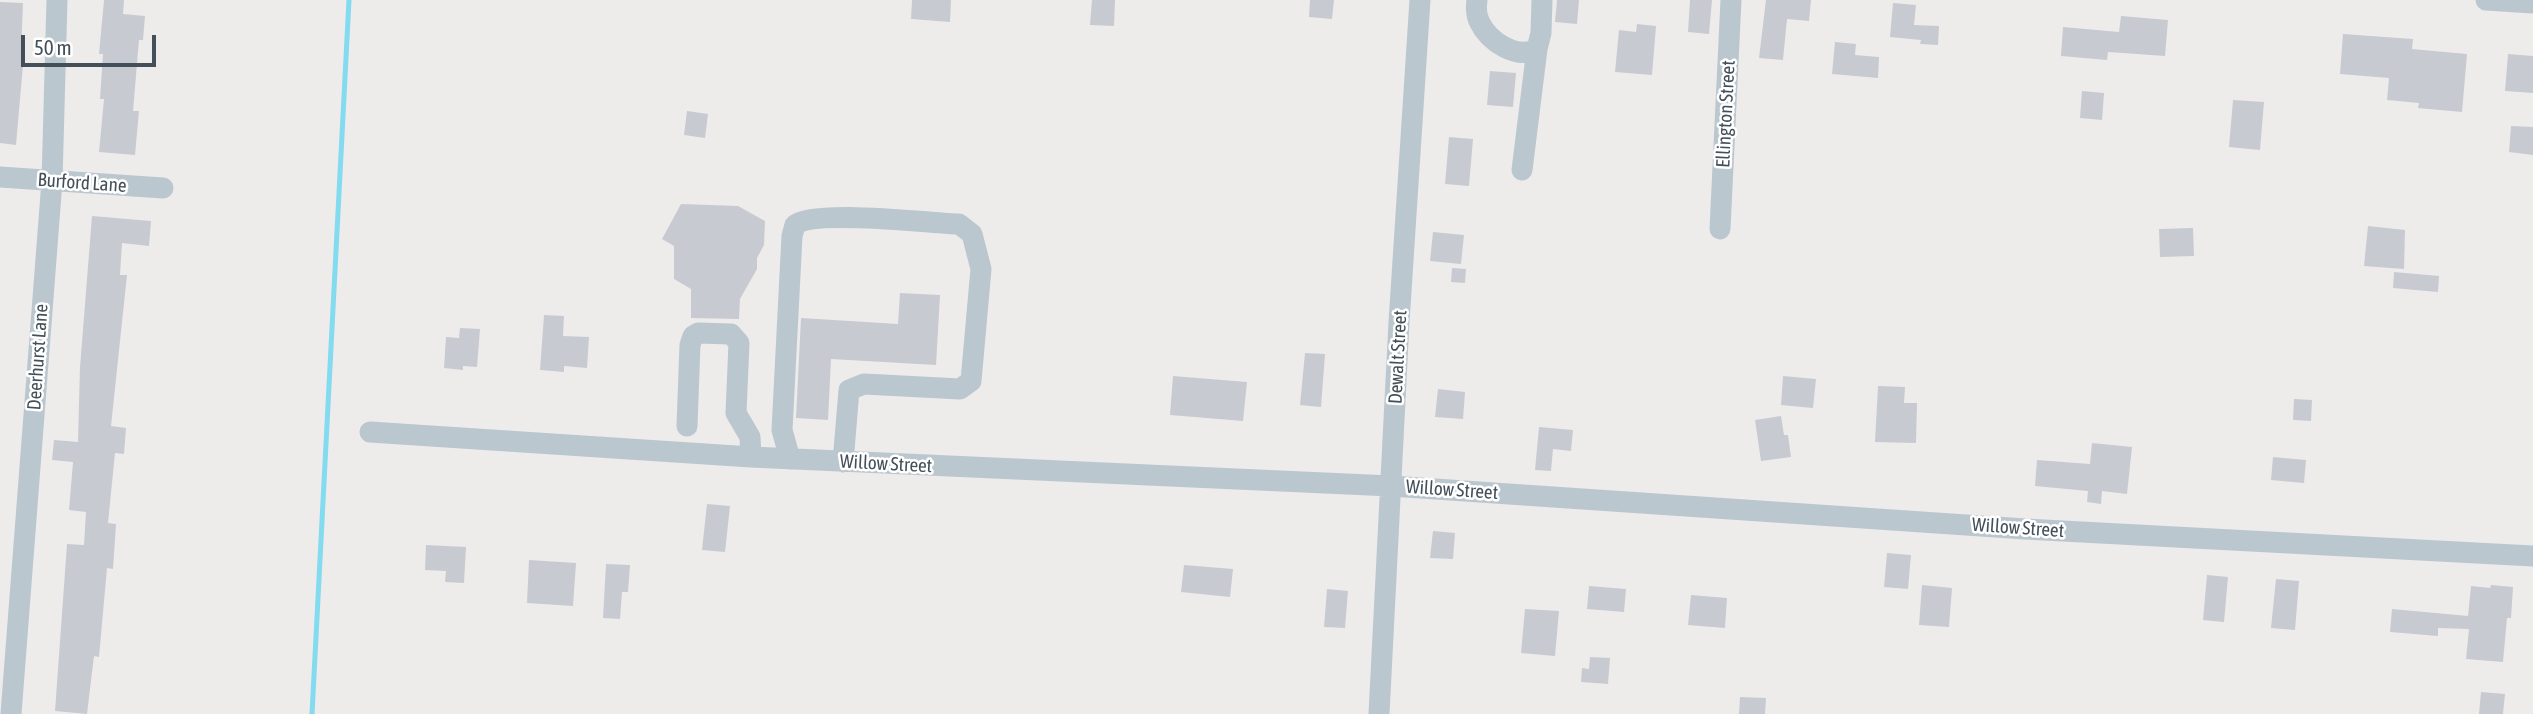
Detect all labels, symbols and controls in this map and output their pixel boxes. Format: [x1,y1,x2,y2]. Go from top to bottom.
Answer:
scale bar [24,21,159,65]
text: 50 m [34,35,72,59]
street label: Ellington Street [1712,60,1740,168]
street label: Burford Lane [37,169,127,197]
street label: Deerhurst Lane [23,303,53,411]
street label: Dewalt Street [1384,310,1412,404]
street label: Willow Street [839,450,933,478]
street label: Willow Street [1405,475,1499,505]
street label: Willow Street [1971,513,2065,543]

